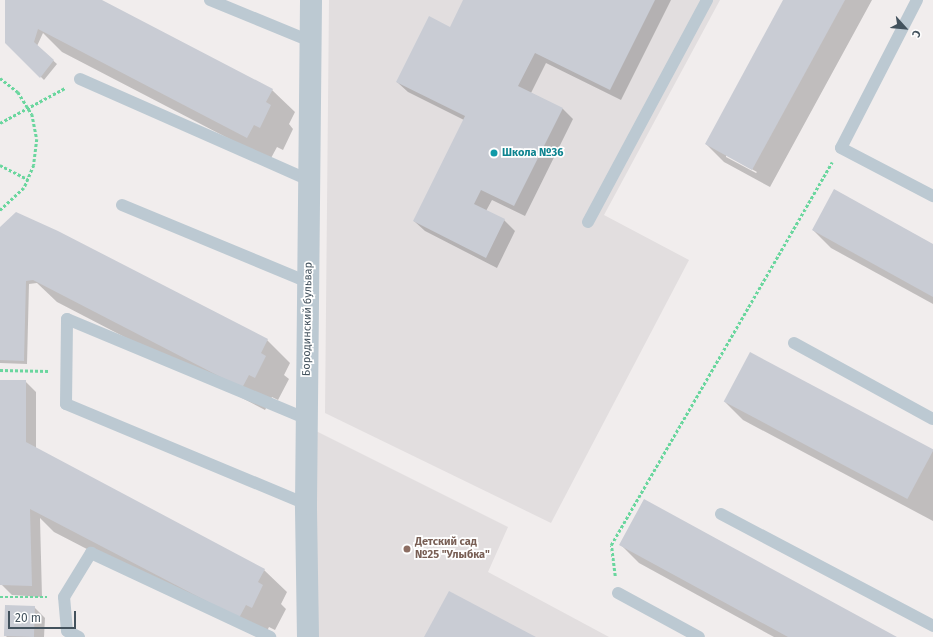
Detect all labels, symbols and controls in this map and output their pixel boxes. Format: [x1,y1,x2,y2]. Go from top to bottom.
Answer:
north arrow [885,8,925,48]
text: С [909,28,923,39]
place label: Школа №36 [502,146,563,160]
marker: Школа №36 [489,148,499,158]
street label: Бородинский бульвар [300,262,316,376]
place label: Детский сад №25 "Улыбка" [415,536,490,562]
marker: Детский сад №25 "Улыбка" [402,544,412,554]
scale bar [10,603,78,629]
text: 20 m [15,611,41,625]

